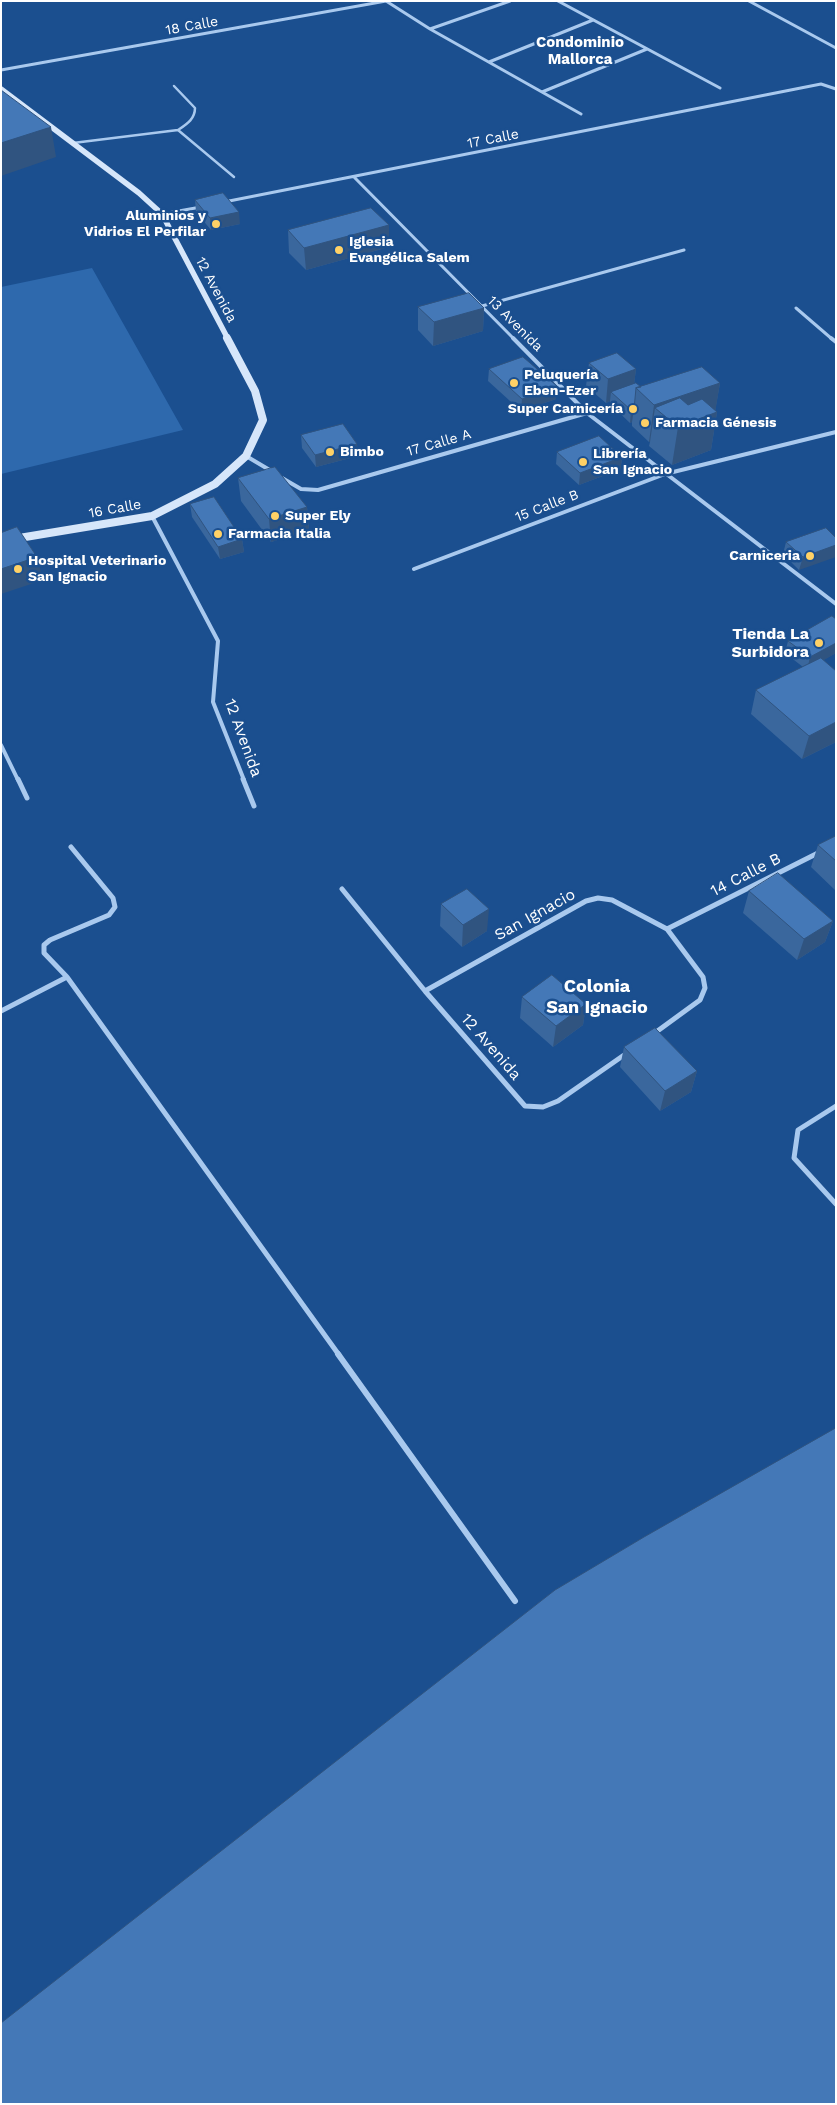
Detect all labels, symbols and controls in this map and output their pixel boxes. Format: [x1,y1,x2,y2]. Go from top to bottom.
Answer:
street label: 18 Calle [164,13,220,39]
district label: Condominio Mallorca [536,34,624,69]
street label: 17 Calle [466,126,520,152]
place label: Aluminios y Vidrios El Perfilar [84,208,206,240]
marker: Aluminios y Vidrios El Perfilar [210,218,222,230]
place label: Iglesia Evangélica Salem [349,234,470,266]
marker: Iglesia Evangélica Salem [333,244,345,256]
street label: 12 Avenida [192,254,240,326]
street label: 13 Avenida [484,293,546,355]
place label: Peluquería Eben-Ezer [524,367,598,400]
marker: Peluquería Eben-Ezer [508,377,520,389]
place label: Super Carnicería [508,401,623,417]
marker: Super Carnicería [627,403,639,415]
place label: Farmacia Génesis [655,415,776,431]
marker: Farmacia Génesis [639,417,651,429]
street label: 17 Calle A [405,426,473,460]
place label: Bimbo [340,444,384,460]
marker: Bimbo [324,446,336,458]
place label: Librería San Ignacio [593,446,672,478]
marker: Librería San Ignacio [577,456,589,468]
street label: 15 Calle B [513,486,581,526]
street label: 16 Calle [87,496,143,522]
place label: Super Ely [285,508,351,524]
marker: Super Ely [269,510,281,522]
place label: Farmacia Italia [228,526,331,542]
marker: Farmacia Italia [212,528,224,540]
place label: Carniceria [729,548,800,564]
marker: Carniceria [804,550,816,562]
place label: Hospital Veterinario San Ignacio [28,553,166,586]
marker: Hospital Veterinario San Ignacio [12,563,24,575]
place label: Tienda La Surbidora [732,624,809,662]
marker: Tienda La Surbidora [813,637,825,649]
street label: 12 Avenida [220,696,266,780]
street label: 14 Calle B [708,849,784,901]
street label: San Ignacio [491,885,579,945]
district label: Colonia San Ignacio [546,976,648,1019]
street label: 12 Avenida [457,1010,525,1084]

